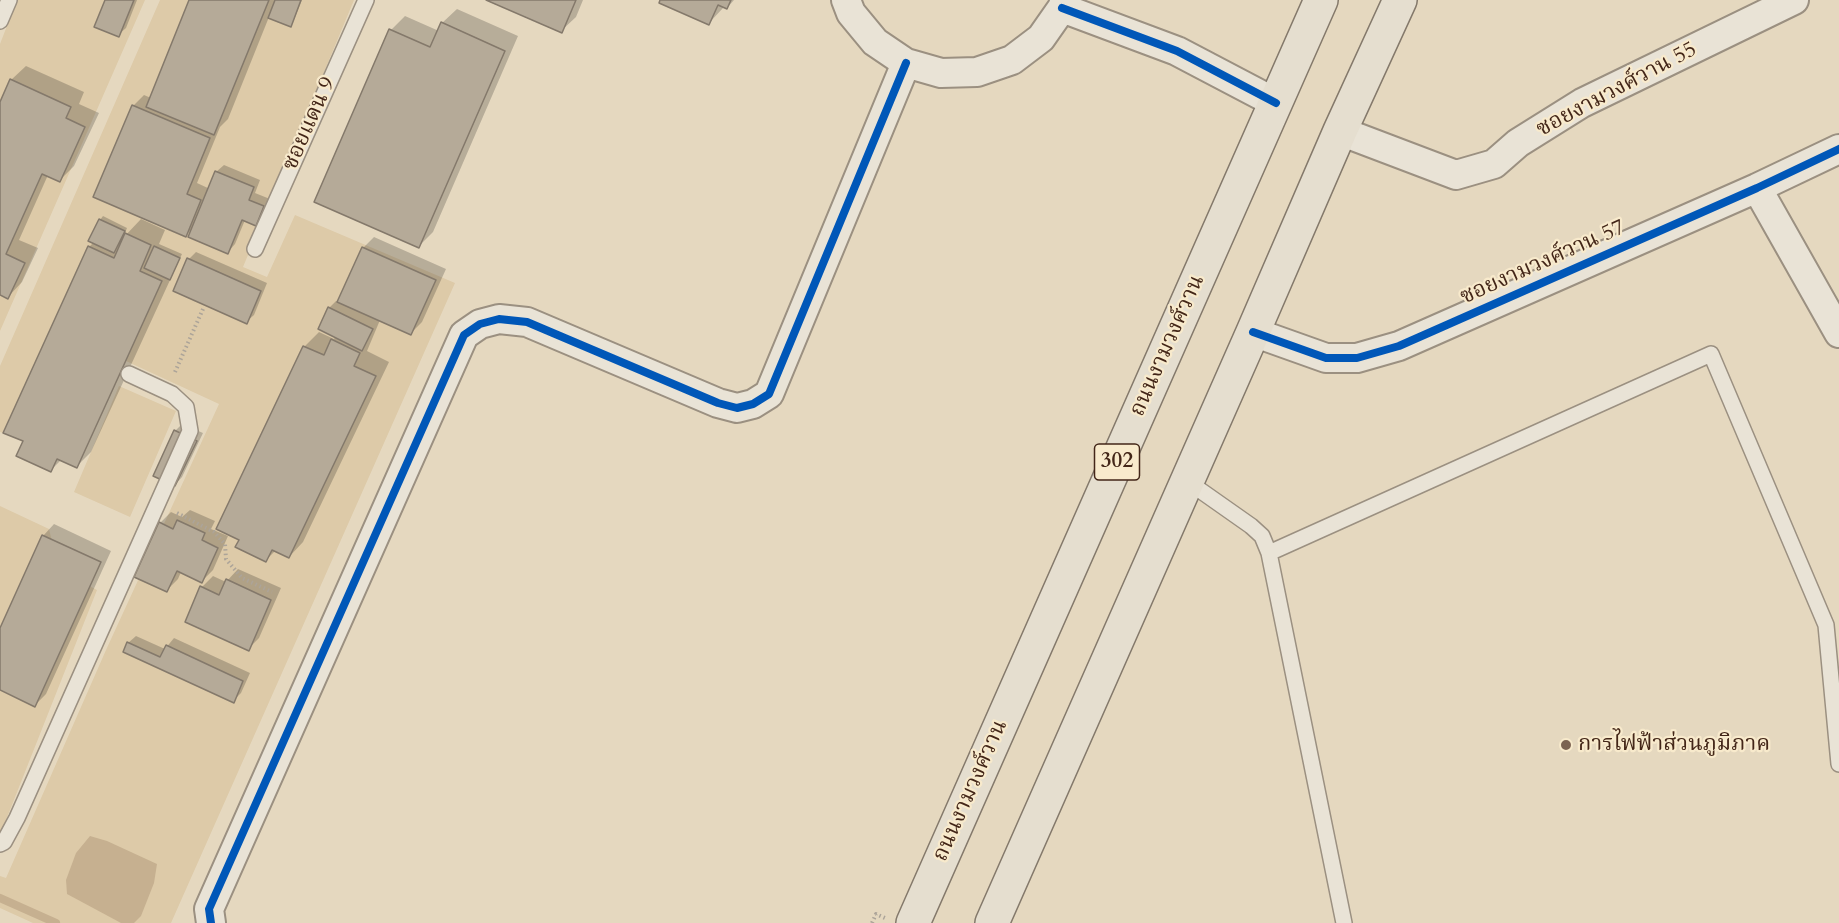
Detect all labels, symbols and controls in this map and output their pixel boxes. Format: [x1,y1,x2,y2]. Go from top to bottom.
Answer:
street label: ซอยงามวงศ์วาน 55 [1533,37,1701,143]
street label: ซอยแดน 9 [278,73,342,175]
street label: ซอยงามวงศ์วาน 57 [1457,215,1629,311]
street label: ถนนงามวงศ์วาน [1125,271,1211,421]
road number: 302 [1094,444,1140,480]
street label: ถนนงามวงศ์วาน [928,716,1014,866]
place label: การไฟฟ้าส่วนภูมิภาค [1578,732,1770,758]
marker: การไฟฟ้าส่วนภูมิภาค [1559,738,1573,752]

